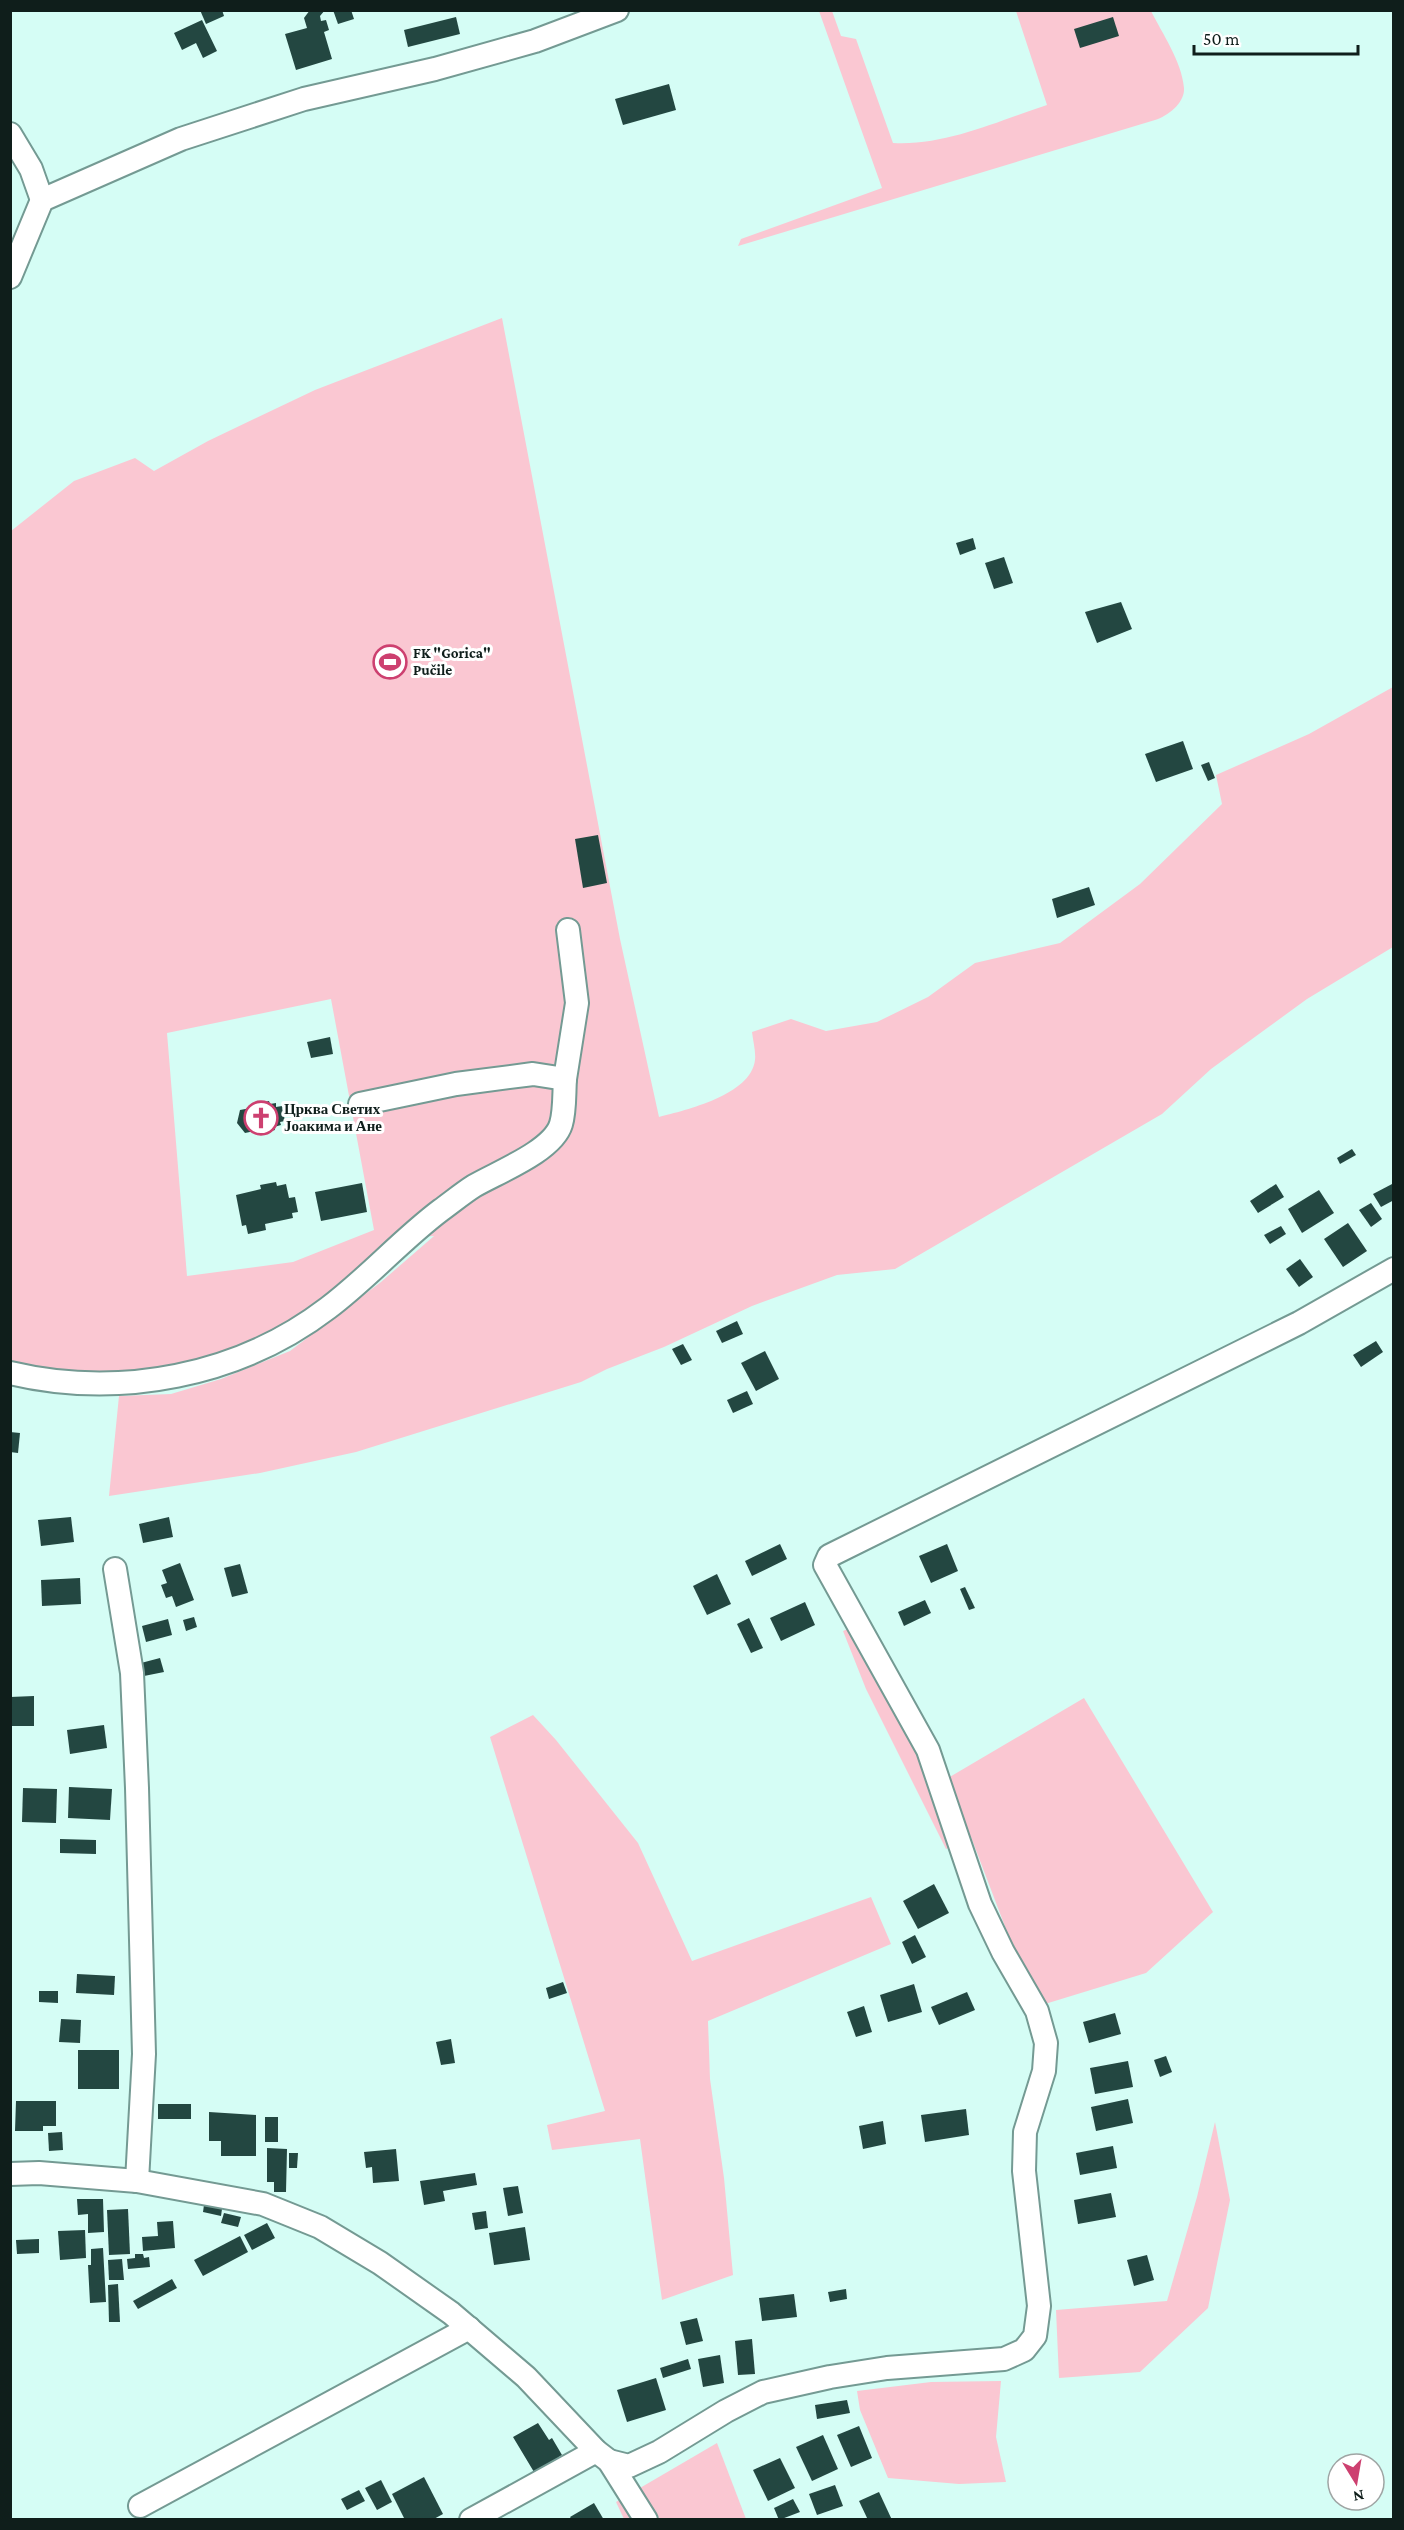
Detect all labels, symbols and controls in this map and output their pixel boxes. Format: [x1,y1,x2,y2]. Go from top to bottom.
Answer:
scale bar [1194,18,1358,56]
text: 50 m [1203,29,1240,49]
sports icon: FK "Gorica" Pučile [372,644,408,680]
place label: FK "Gorica" Pučile [413,645,491,678]
church icon: Црква Светих Јоакима и Ане [243,1100,279,1136]
place label: Црква Светих Јоакима и Ане [284,1101,382,1134]
north arrow [1326,2452,1386,2512]
text: N [1352,2487,1366,2506]

